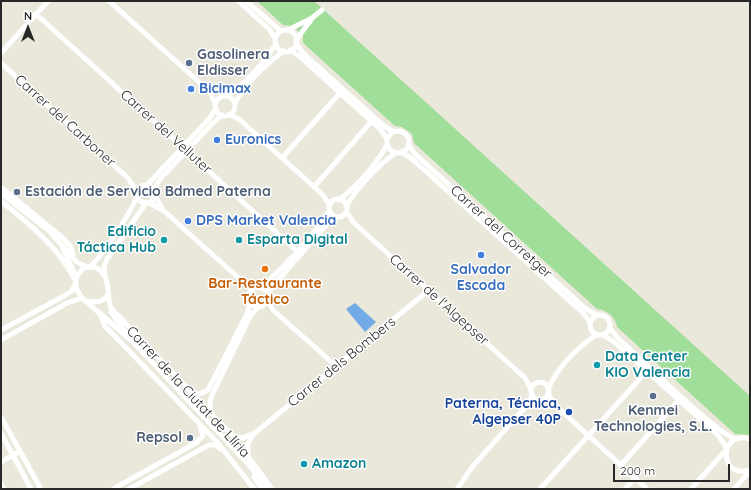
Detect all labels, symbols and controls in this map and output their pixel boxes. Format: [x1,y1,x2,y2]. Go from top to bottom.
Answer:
north arrow [8,8,48,48]
text: N [24,9,32,23]
place label: Gasolinera Eldisser [197,47,270,80]
marker: Gasolinera Eldisser [184,58,194,68]
street label: Carrer del Carboner [11,71,119,171]
place label: Bicimax [199,81,251,97]
marker: Bicimax [186,84,196,94]
street label: Carrer del Velluter [117,86,215,178]
place label: Euronics [225,132,281,148]
marker: Euronics [212,135,222,145]
street label: Carrer del Corretger [447,182,555,282]
place label: Estación de Servicio Bdmed Paterna [25,184,271,200]
marker: Estación de Servicio Bdmed Paterna [12,187,22,197]
place label: DPS Market Valencia [196,213,336,229]
marker: DPS Market Valencia [183,216,193,226]
place label: Edificio Táctica Hub [76,224,156,256]
place label: Esparta Digital [247,232,348,248]
marker: Edificio Táctica Hub [159,235,169,245]
marker: Esparta Digital [234,235,244,245]
marker: Salvador Escoda [476,250,486,260]
street label: Carrer de l'Algepser [386,251,492,349]
place label: Salvador Escoda [451,262,511,294]
marker: Bar-Restaurante Táctico [260,264,270,274]
place label: Bar-Restaurante Táctico [208,276,322,308]
street label: Carrer dels Bombers [285,313,399,411]
street label: Carrer de la Ciutat de Llíria [123,323,253,461]
place label: Data Center KIO Valencia [605,349,690,382]
marker: Data Center KIO Valencia [592,360,602,370]
marker: Kenmei Technologies, S.L. [648,391,658,401]
place label: Paterna, Técnica, Algepser 40P [445,396,561,428]
place label: Kenmei Technologies, S.L. [594,403,712,436]
marker: Paterna, Técnica, Algepser 40P [564,407,574,417]
place label: Repsol [136,430,182,446]
marker: Repsol [185,433,195,443]
place label: Amazon [312,456,366,472]
scale bar [615,456,732,482]
marker: Amazon [299,459,309,469]
text: 200 m [620,463,655,478]

